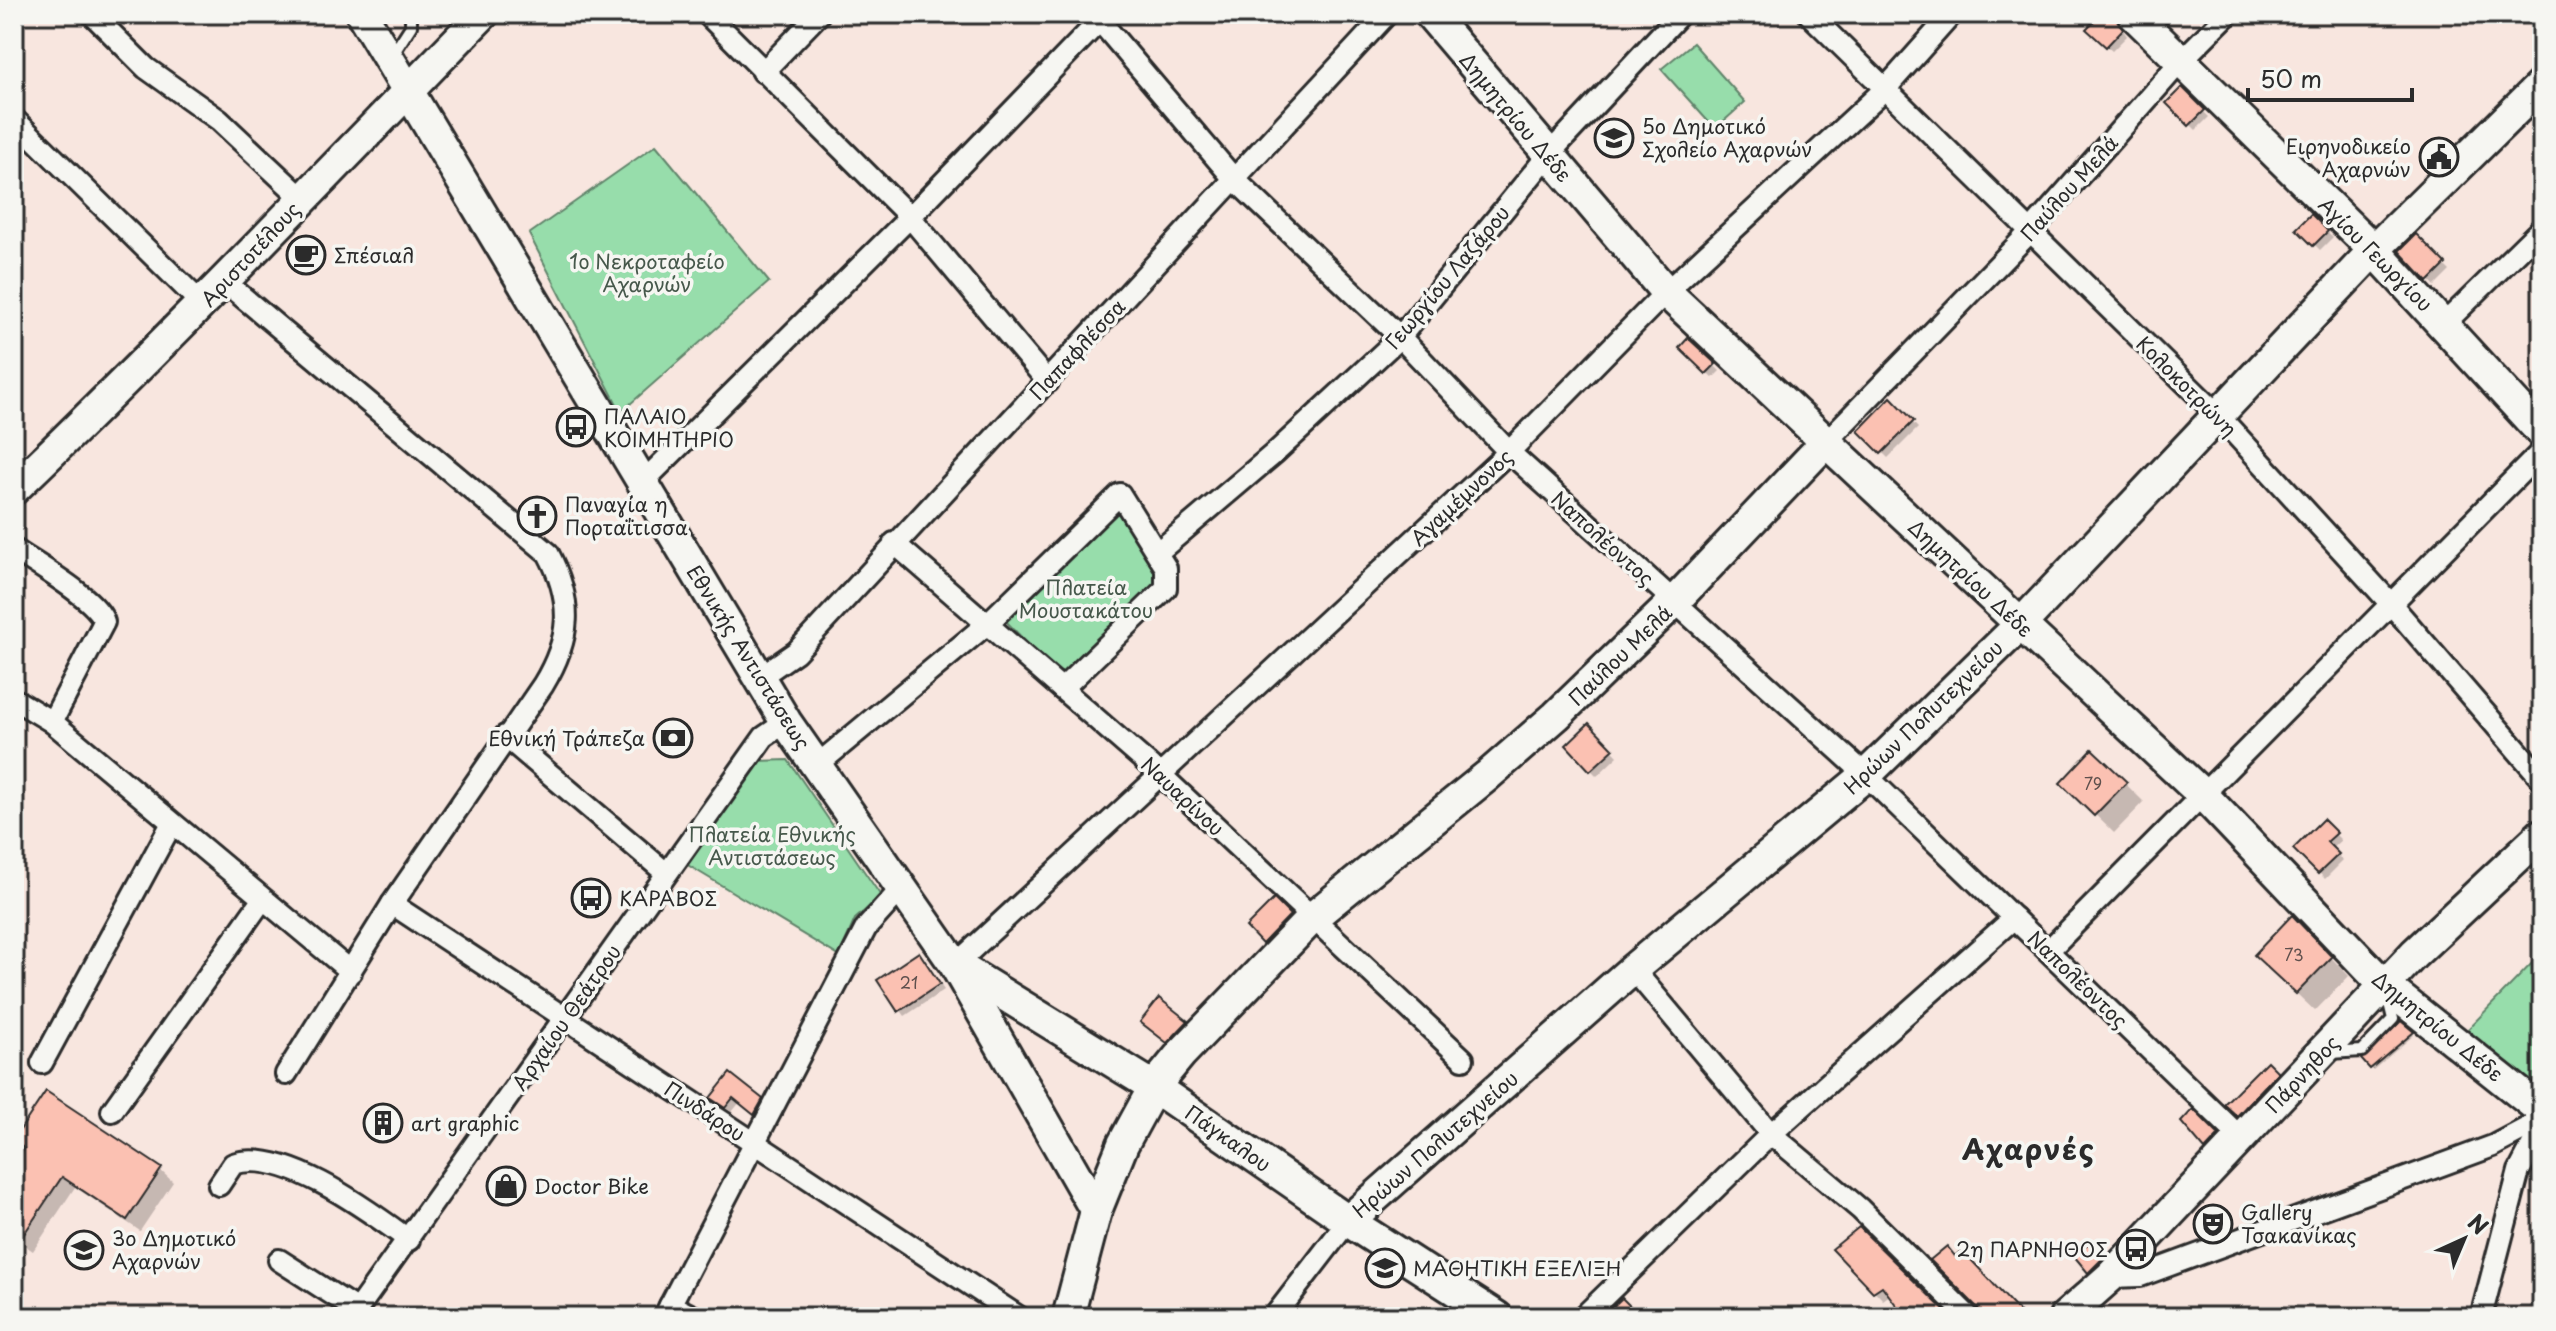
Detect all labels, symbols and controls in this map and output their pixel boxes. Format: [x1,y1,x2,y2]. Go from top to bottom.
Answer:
street label: Δημητρίου Δέδε [1453,46,1579,188]
scale bar [2248,52,2412,102]
text: 50 m [2260,60,2322,96]
place label: 5ο Δημοτικό Σχολείο Αχαρνών [1642,111,1813,164]
school or university icon: 5ο Δημοτικό Σχολείο Αχαρνών [1593,117,1635,159]
street label: Παύλου Μελά [2013,128,2125,248]
place label: Ειρηνοδικείο Αχαρνών [2286,131,2411,184]
public building icon: Ειρηνοδικείο Αχαρνών [2418,136,2460,178]
street label: Αγίου Γεωργίου [2312,190,2440,318]
street label: Αριστοτέλους [193,195,307,313]
street label: Γεωργίου Λαζάρου [1378,198,1516,356]
cafe icon: Σπέσιαλ [285,234,327,276]
place label: Σπέσιαλ [334,240,414,270]
park label: 1ο Νεκροταφείο Αχαρνών [569,246,725,299]
street label: Παπαφλέσσα [1022,292,1132,406]
street label: Κολοκοτρώνη [2130,329,2244,443]
place label: ΠΑΛΑΙΟ ΚΟΙΜΗΤΗΡΙΟ [604,401,734,454]
bus stop icon: ΠΑΛΑΙΟ ΚΟΙΜΗΤΗΡΙΟ [555,406,597,448]
street label: Αγαμέμνονος [1403,442,1519,552]
street label: Ναπολέοντος [1545,484,1661,592]
place label: Παναγία η Πορταΐτισσα [565,489,688,542]
church icon: Παναγία η Πορταΐτισσα [516,495,558,537]
street label: Δημητρίου Δέδε [1902,512,2040,644]
street label: Εθνικής Αντιστάσεως [680,559,818,755]
park label: Πλατεία Μουστακάτου [1019,572,1153,625]
street label: Παύλου Μελά [1562,598,1678,712]
street label: Ηρώων Πολυτεχνείου [1837,633,2009,801]
bank icon: Εθνική Τράπεζα [652,717,694,759]
place label: Εθνική Τράπεζα [488,723,645,753]
street label: Ναυαρίνου [1135,749,1231,843]
house number: 79 [2084,771,2102,795]
park label: Πλατεία Εθνικής Αντιστάσεως [688,819,856,872]
bus stop icon: ΚΑΡΑΒΟΣ [570,877,612,919]
place label: ΚΑΡΑΒΟΣ [619,883,717,913]
street label: Ναπολέοντος [2021,923,2135,1035]
street label: Αρχαίου Θεάτρου [504,938,628,1096]
house number: 73 [2284,942,2304,966]
street label: Δημητρίου Δέδε [2366,964,2510,1088]
house number: 21 [900,970,918,994]
street label: Πάρνηθος [2258,1028,2346,1120]
street label: Ηρώων Πολυτεχνείου [1345,1063,1525,1225]
street label: Πινδάρου [659,1074,751,1148]
street label: Πάγκαλου [1179,1097,1277,1179]
building icon: art graphic [362,1102,404,1144]
place label: art graphic [411,1108,519,1138]
district label: Αχαρνές [1962,1127,2096,1170]
shop icon: Doctor Bike [485,1165,527,1207]
place label: Doctor Bike [534,1171,649,1201]
place label: Gallery Τσακανίκας [2241,1197,2357,1250]
north arrow [2424,1199,2504,1279]
theatre icon: Gallery Τσακανίκας [2192,1203,2234,1245]
text: N [2461,1206,2497,1241]
place label: 3ο Δημοτικό Αχαρνών [112,1223,236,1276]
bus stop icon: 2η ΠΑΡΝΗΘΟΣ [2115,1228,2157,1270]
school or university icon: 3ο Δημοτικό Αχαρνών [63,1229,105,1271]
place label: 2η ΠΑΡΝΗΘΟΣ [1956,1234,2108,1264]
school or university icon: ΜΑΘΗΤΙΚΗ ΕΞΕΛΙΞΗ [1364,1247,1406,1289]
place label: ΜΑΘΗΤΙΚΗ ΕΞΕΛΙΞΗ [1413,1253,1621,1283]

